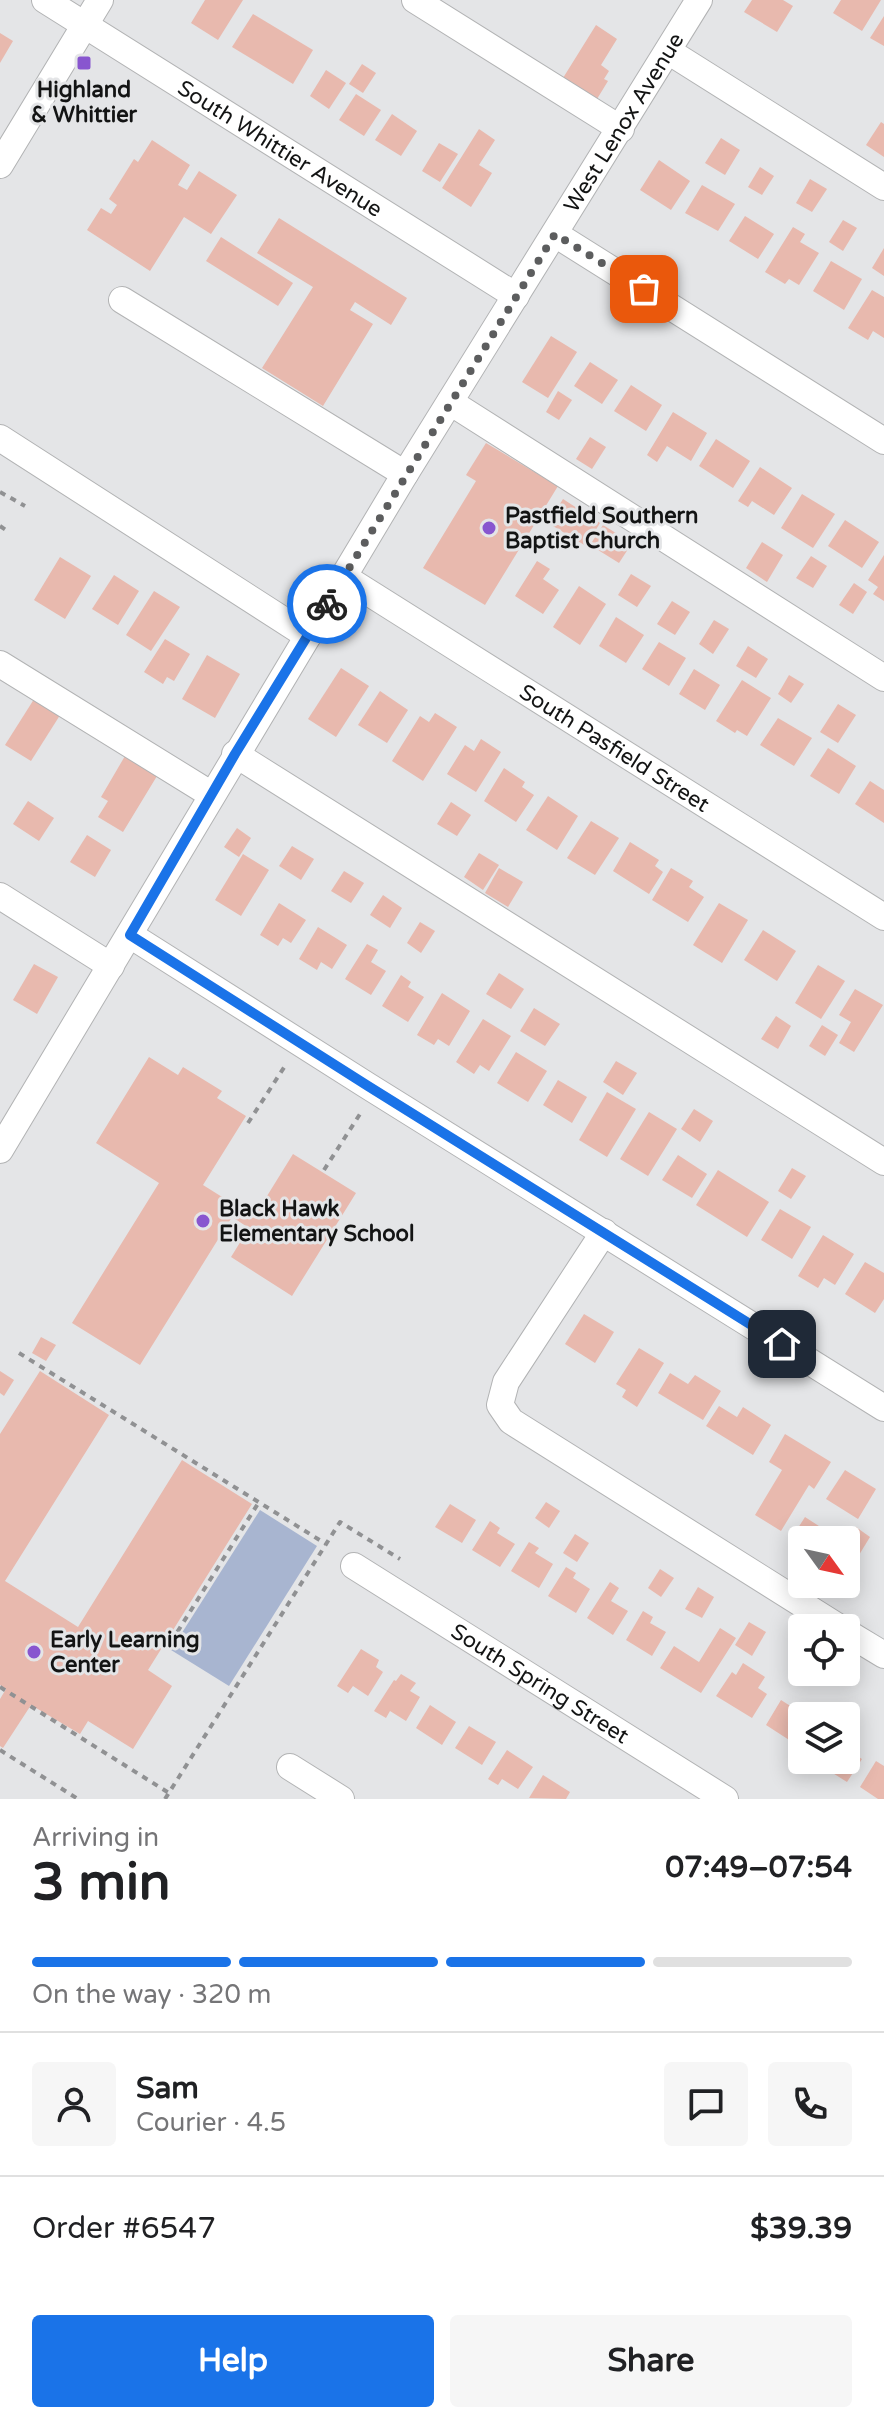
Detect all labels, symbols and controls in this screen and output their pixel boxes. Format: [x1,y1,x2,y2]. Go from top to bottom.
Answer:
street label: West Lenox Avenue [559,28,689,217]
marker: Highland & Whittier [75,54,93,72]
street label: South Whittier Avenue [173,75,387,223]
place label: Highland & Whittier [31,77,138,128]
pin [610,255,678,323]
icon: bag [622,267,666,311]
place label: Pastfield Southern Baptist Church [505,503,698,554]
marker: Pastfield Southern Baptist Church [480,519,498,537]
courier [287,564,367,644]
icon: bike [305,582,349,626]
street label: South Pasfield Street [514,679,714,818]
place label: Black Hawk Elementary School [219,1196,414,1247]
marker: Black Hawk Elementary School [194,1212,212,1230]
pin [748,1310,816,1378]
icon: home [760,1322,804,1366]
north arrow [788,1526,860,1598]
map controls [788,1526,860,1774]
button: locate [788,1614,860,1686]
street label: South Spring Street [446,1618,634,1749]
place label: Early Learning Center [50,1627,200,1678]
marker: Early Learning Center [25,1643,43,1661]
button: layers [788,1702,860,1774]
text: Arriving in [32,1822,159,1853]
text: 07:49–07:54 [665,1849,852,1886]
text: 3 min [32,1851,171,1914]
text: On the way · 320 m [32,1979,271,2010]
button: person [32,2062,116,2146]
button: chat [664,2062,748,2146]
button: phone [768,2062,852,2146]
text: Sam [136,2070,199,2107]
text: Courier · 4.5 [136,2107,286,2138]
text: Order #6547 [32,2210,216,2247]
text: $39.39 [750,2210,852,2247]
button: Help [32,2315,434,2407]
button: Share [450,2315,852,2407]

